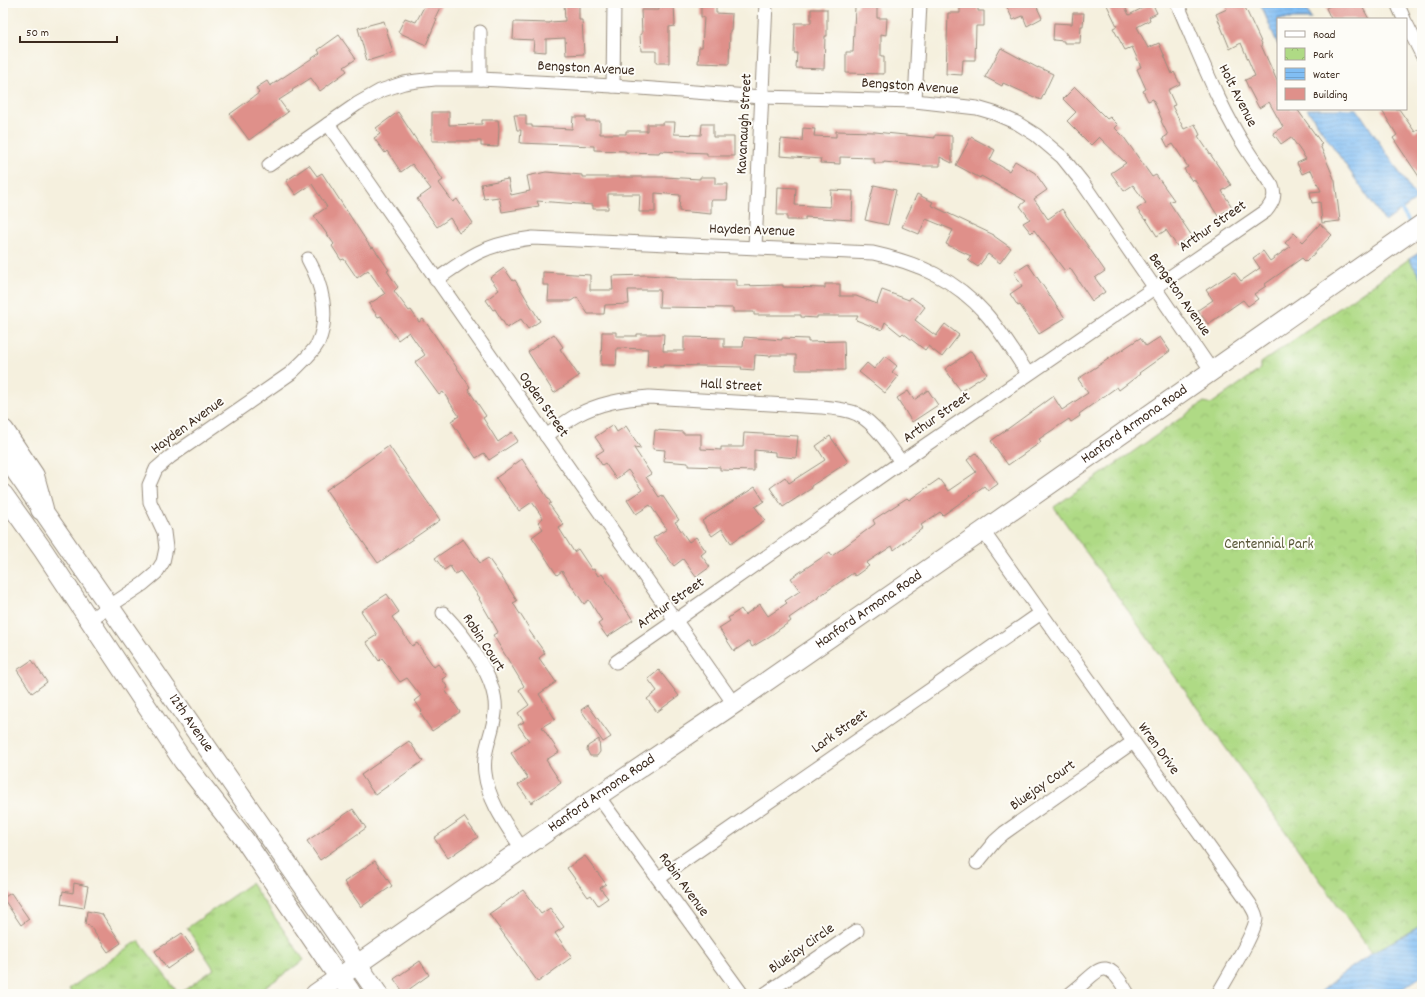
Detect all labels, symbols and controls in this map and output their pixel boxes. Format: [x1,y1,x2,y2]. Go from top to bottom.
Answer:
scale bar [20,18,117,44]
legend [1277,18,1407,110]
text: 50 m [26,25,49,42]
text: Road [1313,27,1335,44]
text: Park [1313,47,1334,64]
street label: Bengston Avenue [537,55,635,83]
street label: Holt Avenue [1212,61,1262,132]
text: Water [1313,67,1340,84]
street label: Kavanaugh Street [731,73,759,175]
street label: Bengston Avenue [861,73,960,101]
text: Building [1313,87,1348,104]
street label: Arthur Street [1175,195,1252,258]
street label: Hayden Avenue [709,219,796,244]
street label: Bengston Avenue [1142,249,1216,341]
street label: Ogden Street [512,368,574,443]
street label: Hall Street [700,373,763,399]
street label: Hanford Armona Road [1077,380,1193,470]
street label: Arthur Street [899,386,976,449]
street label: Hayden Avenue [147,392,230,460]
park label: Centennial Park [1224,534,1314,556]
street label: Hanford Armona Road [811,565,927,655]
street label: Arthur Street [633,572,710,635]
street label: Robin Court [456,610,510,677]
street label: 12th Avenue [162,690,219,757]
street label: Lark Street [807,704,873,760]
street label: Wren Drive [1131,718,1185,780]
street label: Hanford Armona Road [544,749,660,838]
street label: Bluejay Court [1006,755,1081,817]
street label: Robin Avenue [652,848,714,922]
street label: Bluejay Circle [765,918,840,980]

